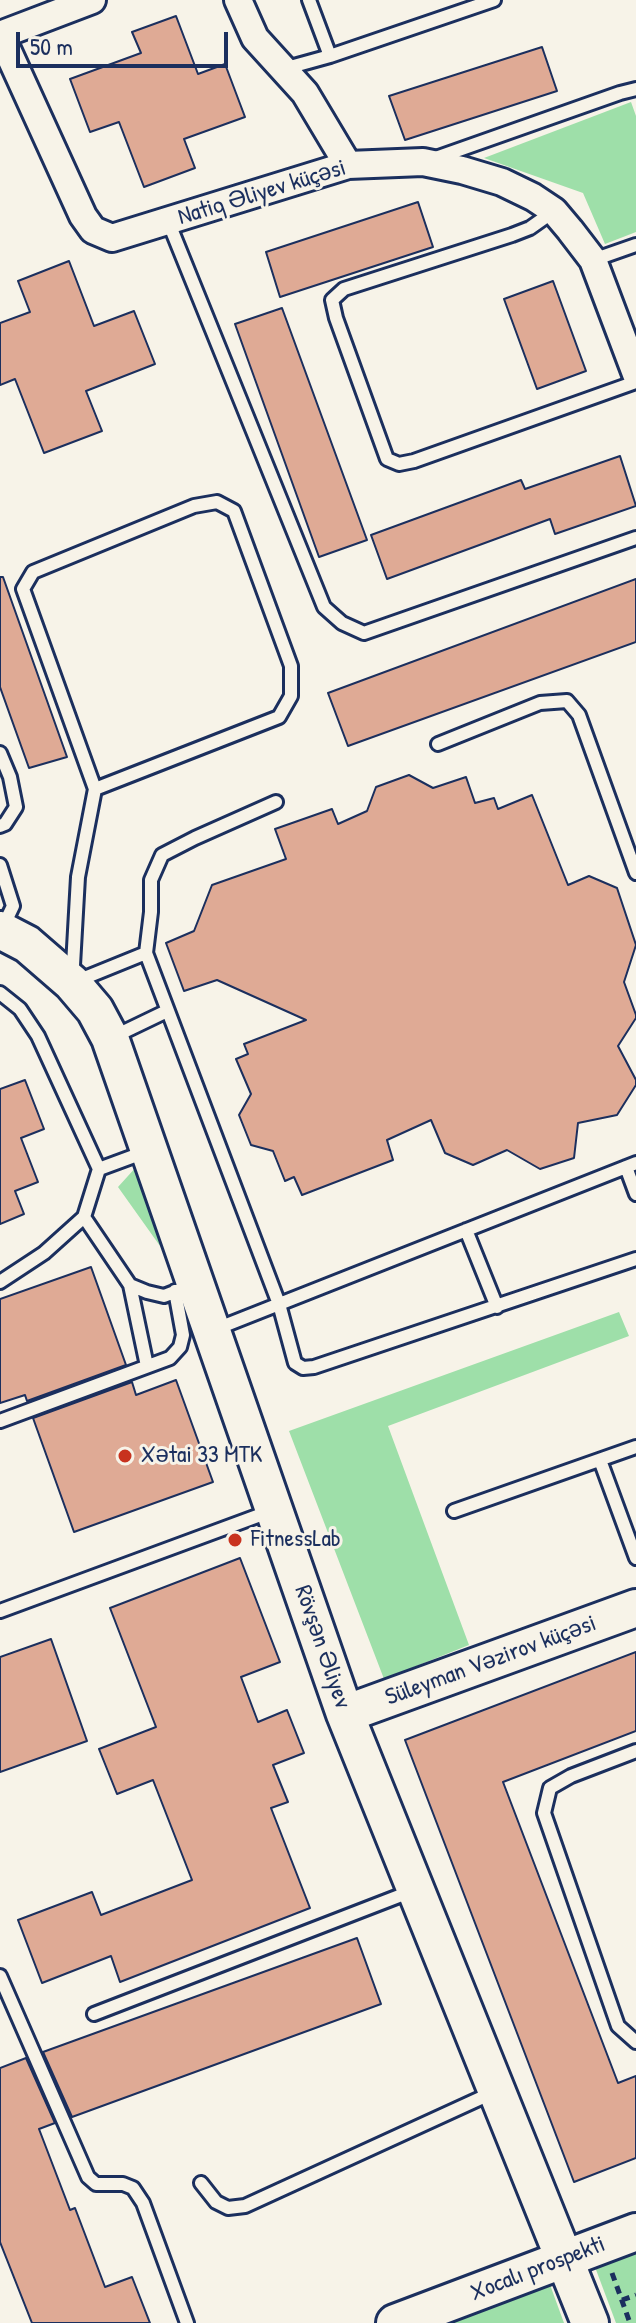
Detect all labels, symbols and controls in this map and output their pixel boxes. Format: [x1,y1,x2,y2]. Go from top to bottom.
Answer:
scale bar [20,16,232,66]
text: 50 m [30,30,73,62]
street label: Natiq Əliyev küçəsi [175,154,349,232]
place label: Xətai 33 MTK [141,1442,262,1470]
marker: Xətai 33 MTK [116,1447,134,1465]
place label: FitnessLab [251,1526,341,1554]
marker: FitnessLab [226,1531,244,1549]
street label: Rövşən Əliyev [288,1582,356,1712]
street label: Süleyman Vəzirov küçəsi [382,1609,600,1713]
street label: Xocalı prospekti [467,2230,609,2308]

